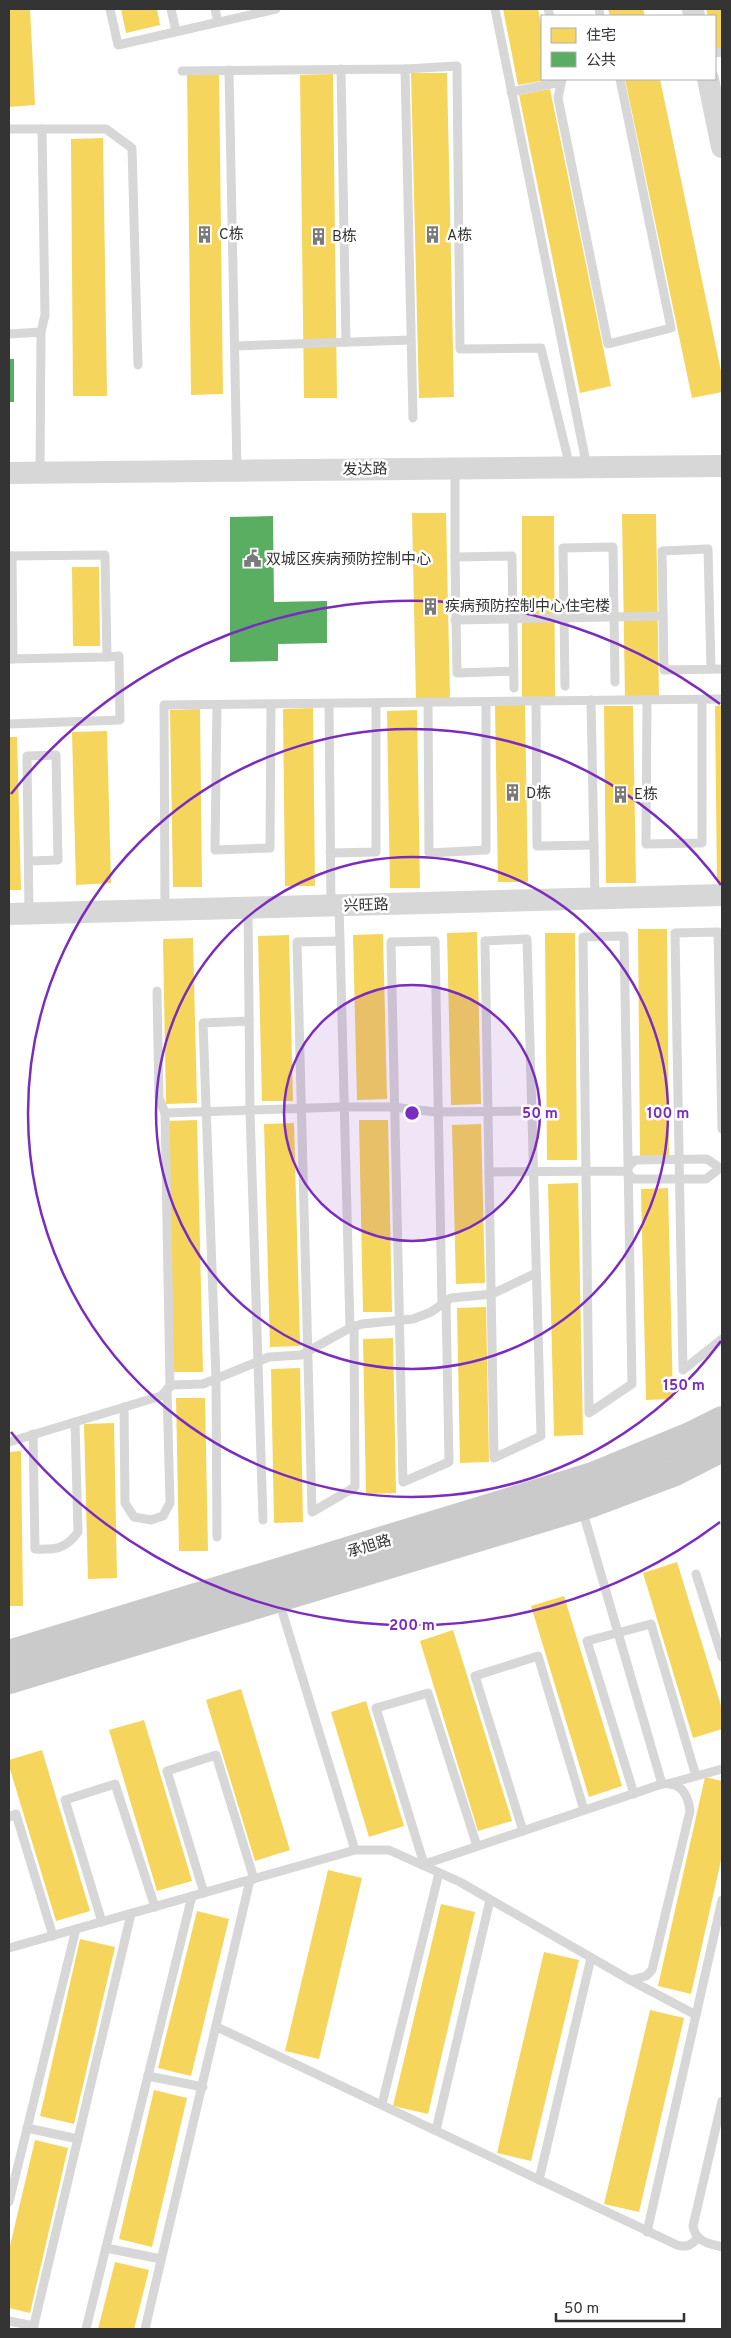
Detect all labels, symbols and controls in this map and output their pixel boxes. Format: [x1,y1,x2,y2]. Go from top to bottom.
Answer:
legend [541,15,716,80]
text: 住宅 [586,27,616,46]
text: 公共 [586,52,616,71]
building icon: C栋 [195,224,215,244]
place label: C栋 [219,225,244,245]
building icon: A栋 [423,225,443,245]
building icon: B栋 [308,226,328,246]
place label: A栋 [447,226,472,246]
place label: B栋 [332,227,357,247]
street label: 发达路 [342,461,388,480]
public building icon: 双城区疾病预防控制中心 [242,549,262,569]
place label: 双城区疾病预防控制中心 [266,550,431,570]
building icon: 疾病预防控制中心住宅楼 [421,596,441,616]
place label: 疾病预防控制中心住宅楼 [445,597,610,617]
building icon: D栋 [502,783,522,803]
place label: D栋 [526,784,551,804]
building icon: E栋 [610,784,630,804]
place label: E栋 [634,785,658,805]
street label: 兴旺路 [343,896,389,917]
centre of rings [403,1104,421,1122]
text: 50 m [522,1105,558,1124]
text: 100 m [647,1105,689,1124]
text: 150 m [663,1377,705,1396]
street label: 承旭路 [345,1532,394,1563]
text: 200 m [389,1617,435,1636]
scale bar [556,2290,684,2322]
text: 50 m [564,2300,599,2319]

